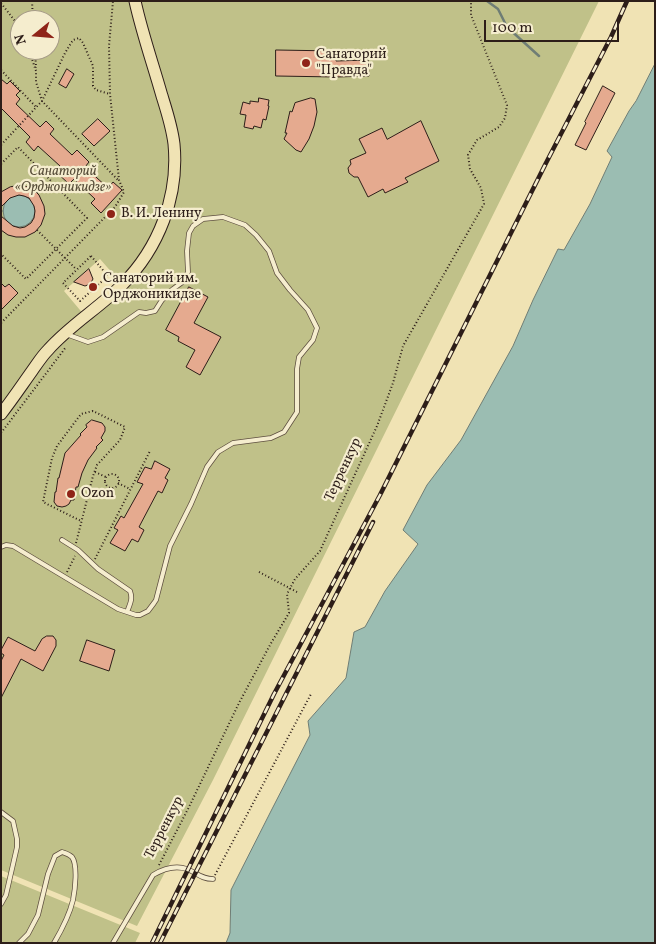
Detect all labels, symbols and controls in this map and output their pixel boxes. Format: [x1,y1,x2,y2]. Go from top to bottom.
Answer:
north arrow [10,10,60,60]
scale bar [486,10,621,42]
text: 100 m [492,18,532,39]
text: N [11,32,32,47]
place label: Санаторий "Правда" [316,47,387,80]
marker: Санаторий "Правда" [300,57,312,69]
park label: Санаторий «Орджоникидзе» [15,164,111,196]
place label: В. И. Ленину [121,206,202,222]
marker: В. И. Ленину [105,208,117,220]
place label: Санаторий им. Орджоникидзе [103,271,201,304]
marker: Санаторий им. Орджоникидзе [87,281,99,293]
street label: Терренкур [322,436,366,504]
place label: Ozon [81,486,114,502]
marker: Ozon [65,488,77,500]
street label: Терренкур [142,794,188,862]

